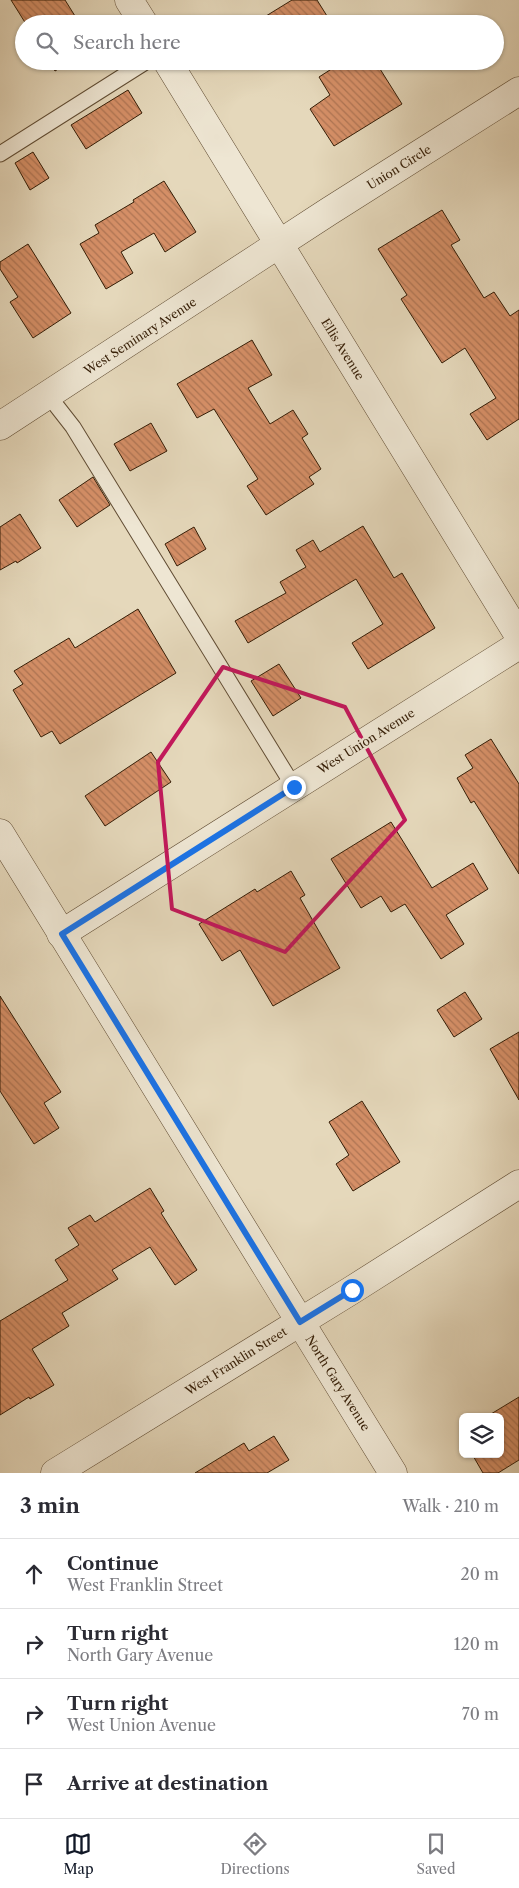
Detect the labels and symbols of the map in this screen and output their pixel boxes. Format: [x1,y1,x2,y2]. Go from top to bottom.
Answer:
street label: Union Circle [364,141,434,193]
street label: West Seminary Avenue [80,294,199,378]
street label: Ellis Avenue [318,315,368,383]
street label: West Union Avenue [314,705,418,778]
route end [283,776,306,799]
route start [341,1279,364,1302]
street label: West Franklin Street [182,1323,290,1399]
street label: North Gary Avenue [303,1333,374,1434]

